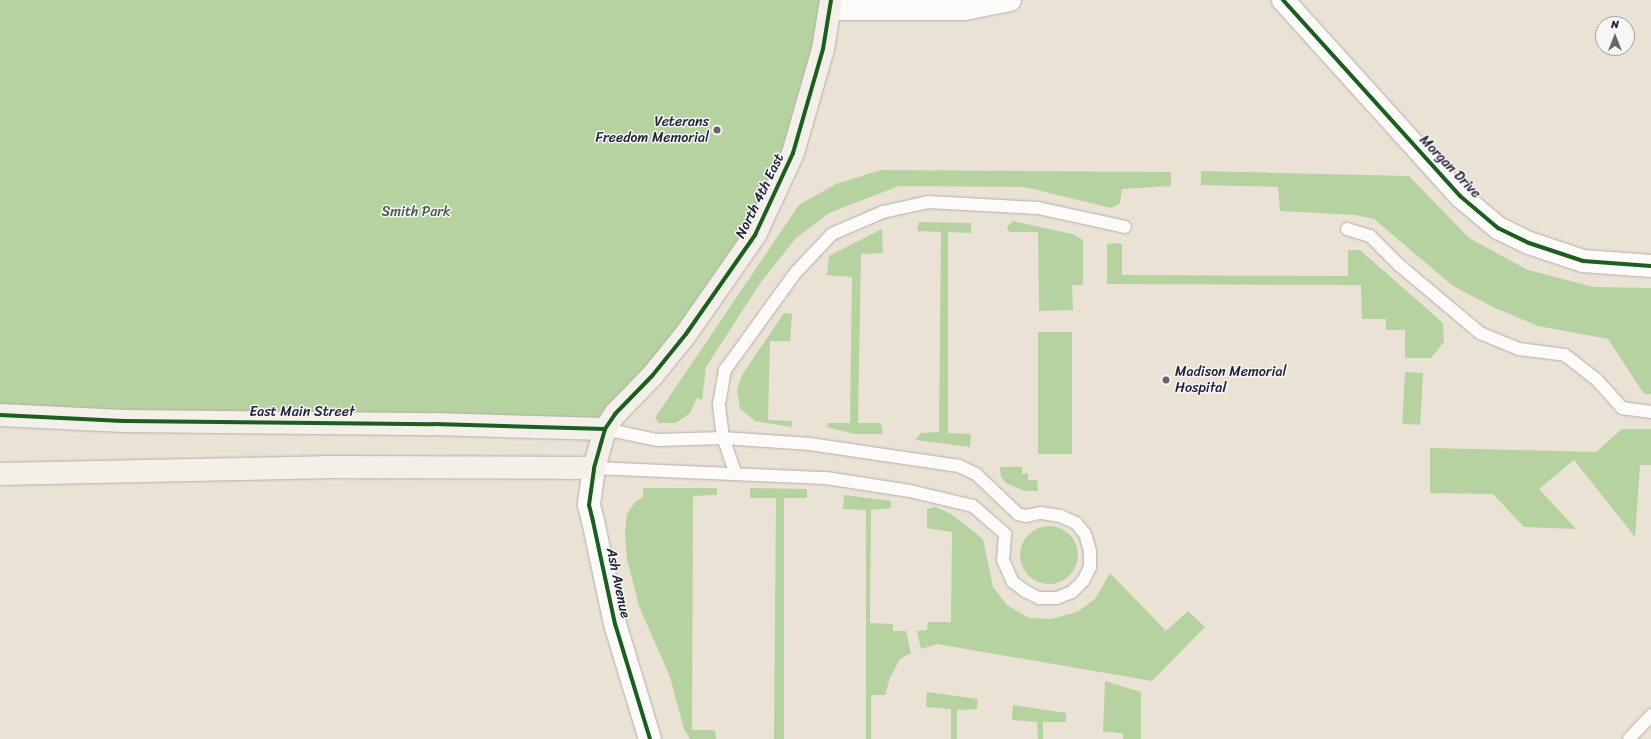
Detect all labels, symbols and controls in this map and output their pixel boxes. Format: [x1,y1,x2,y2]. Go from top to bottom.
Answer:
text: N [1611,15,1619,34]
north arrow [1595,16,1635,56]
place label: Veterans Freedom Memorial [595,114,709,146]
marker: Veterans Freedom Memorial [712,125,722,135]
street label: Morgan Drive [1416,132,1484,202]
street label: North 4th East [732,151,788,241]
park label: Smith Park [381,204,451,220]
place label: Madison Memorial Hospital [1175,364,1286,396]
marker: Madison Memorial Hospital [1160,374,1172,386]
street label: East Main Street [249,404,355,420]
street label: Ash Avenue [602,546,634,620]

